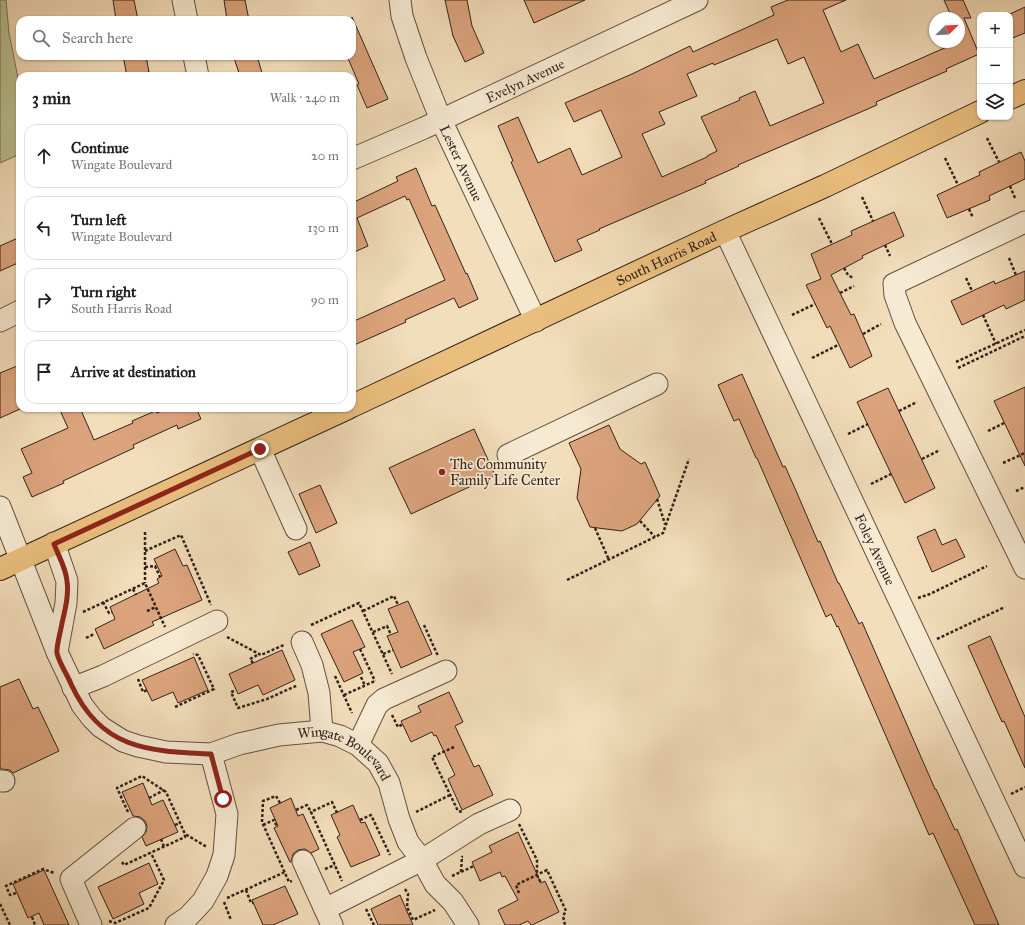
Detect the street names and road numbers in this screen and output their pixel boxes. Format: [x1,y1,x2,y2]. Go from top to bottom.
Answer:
street label: Evelyn Avenue [483,55,567,106]
street label: Lester Avenue [436,122,487,204]
street label: South Harris Road [613,228,719,289]
street label: Foley Avenue [851,511,899,588]
street label: Wingate Boulevard [297,722,395,784]

